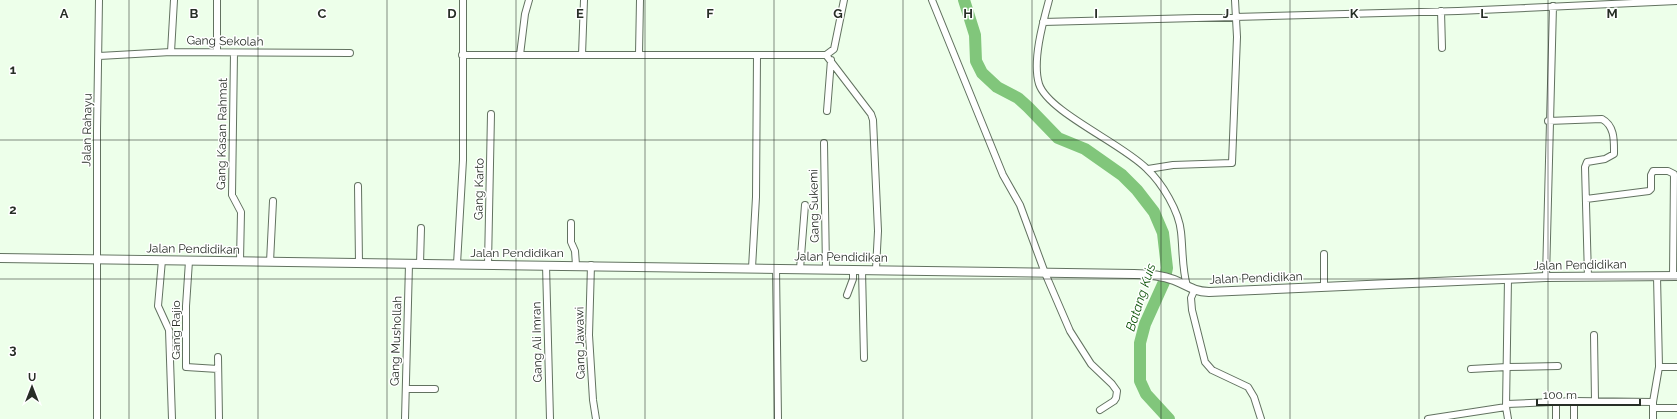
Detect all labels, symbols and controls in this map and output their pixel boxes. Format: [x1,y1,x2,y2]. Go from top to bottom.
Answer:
text: A [60,6,69,21]
text: B [190,6,199,21]
text: C [318,6,327,21]
text: D [447,6,457,21]
text: E [576,6,584,21]
text: F [706,6,714,21]
text: G [833,6,843,21]
text: H [963,6,973,21]
text: I [1094,6,1098,21]
text: J [1223,6,1229,21]
text: K [1350,6,1359,21]
text: L [1480,6,1488,21]
text: M [1606,6,1618,21]
street label: Gang Sekolah [186,33,264,49]
text: 1 [10,62,17,77]
street label: Gang Kasan Rahmat [214,78,230,190]
street label: Jalan Rahayu [79,93,95,167]
street label: Gang Karto [471,158,487,220]
street label: Gang Sukemi [806,169,822,243]
text: 2 [9,202,17,217]
street label: Jalan Pendidikan [146,241,240,257]
street label: Jalan Pendidikan [470,246,564,260]
street label: Jalan Pendidikan [794,249,888,265]
street label: Jalan Pendidikan [1533,257,1627,273]
water label: Batang Kuis [1123,261,1158,333]
street label: Jalan Pendidikan [1209,269,1303,287]
street label: Gang Mushollah [387,296,405,386]
street label: Gang Rajio [169,300,183,360]
street label: Gang Ali Imran [529,301,545,383]
street label: Gang Jawawi [572,307,588,379]
text: 3 [9,342,17,357]
north arrow [12,367,52,407]
text: U [28,371,36,384]
scale bar [1537,381,1640,407]
text: 100 m [1543,388,1577,402]

